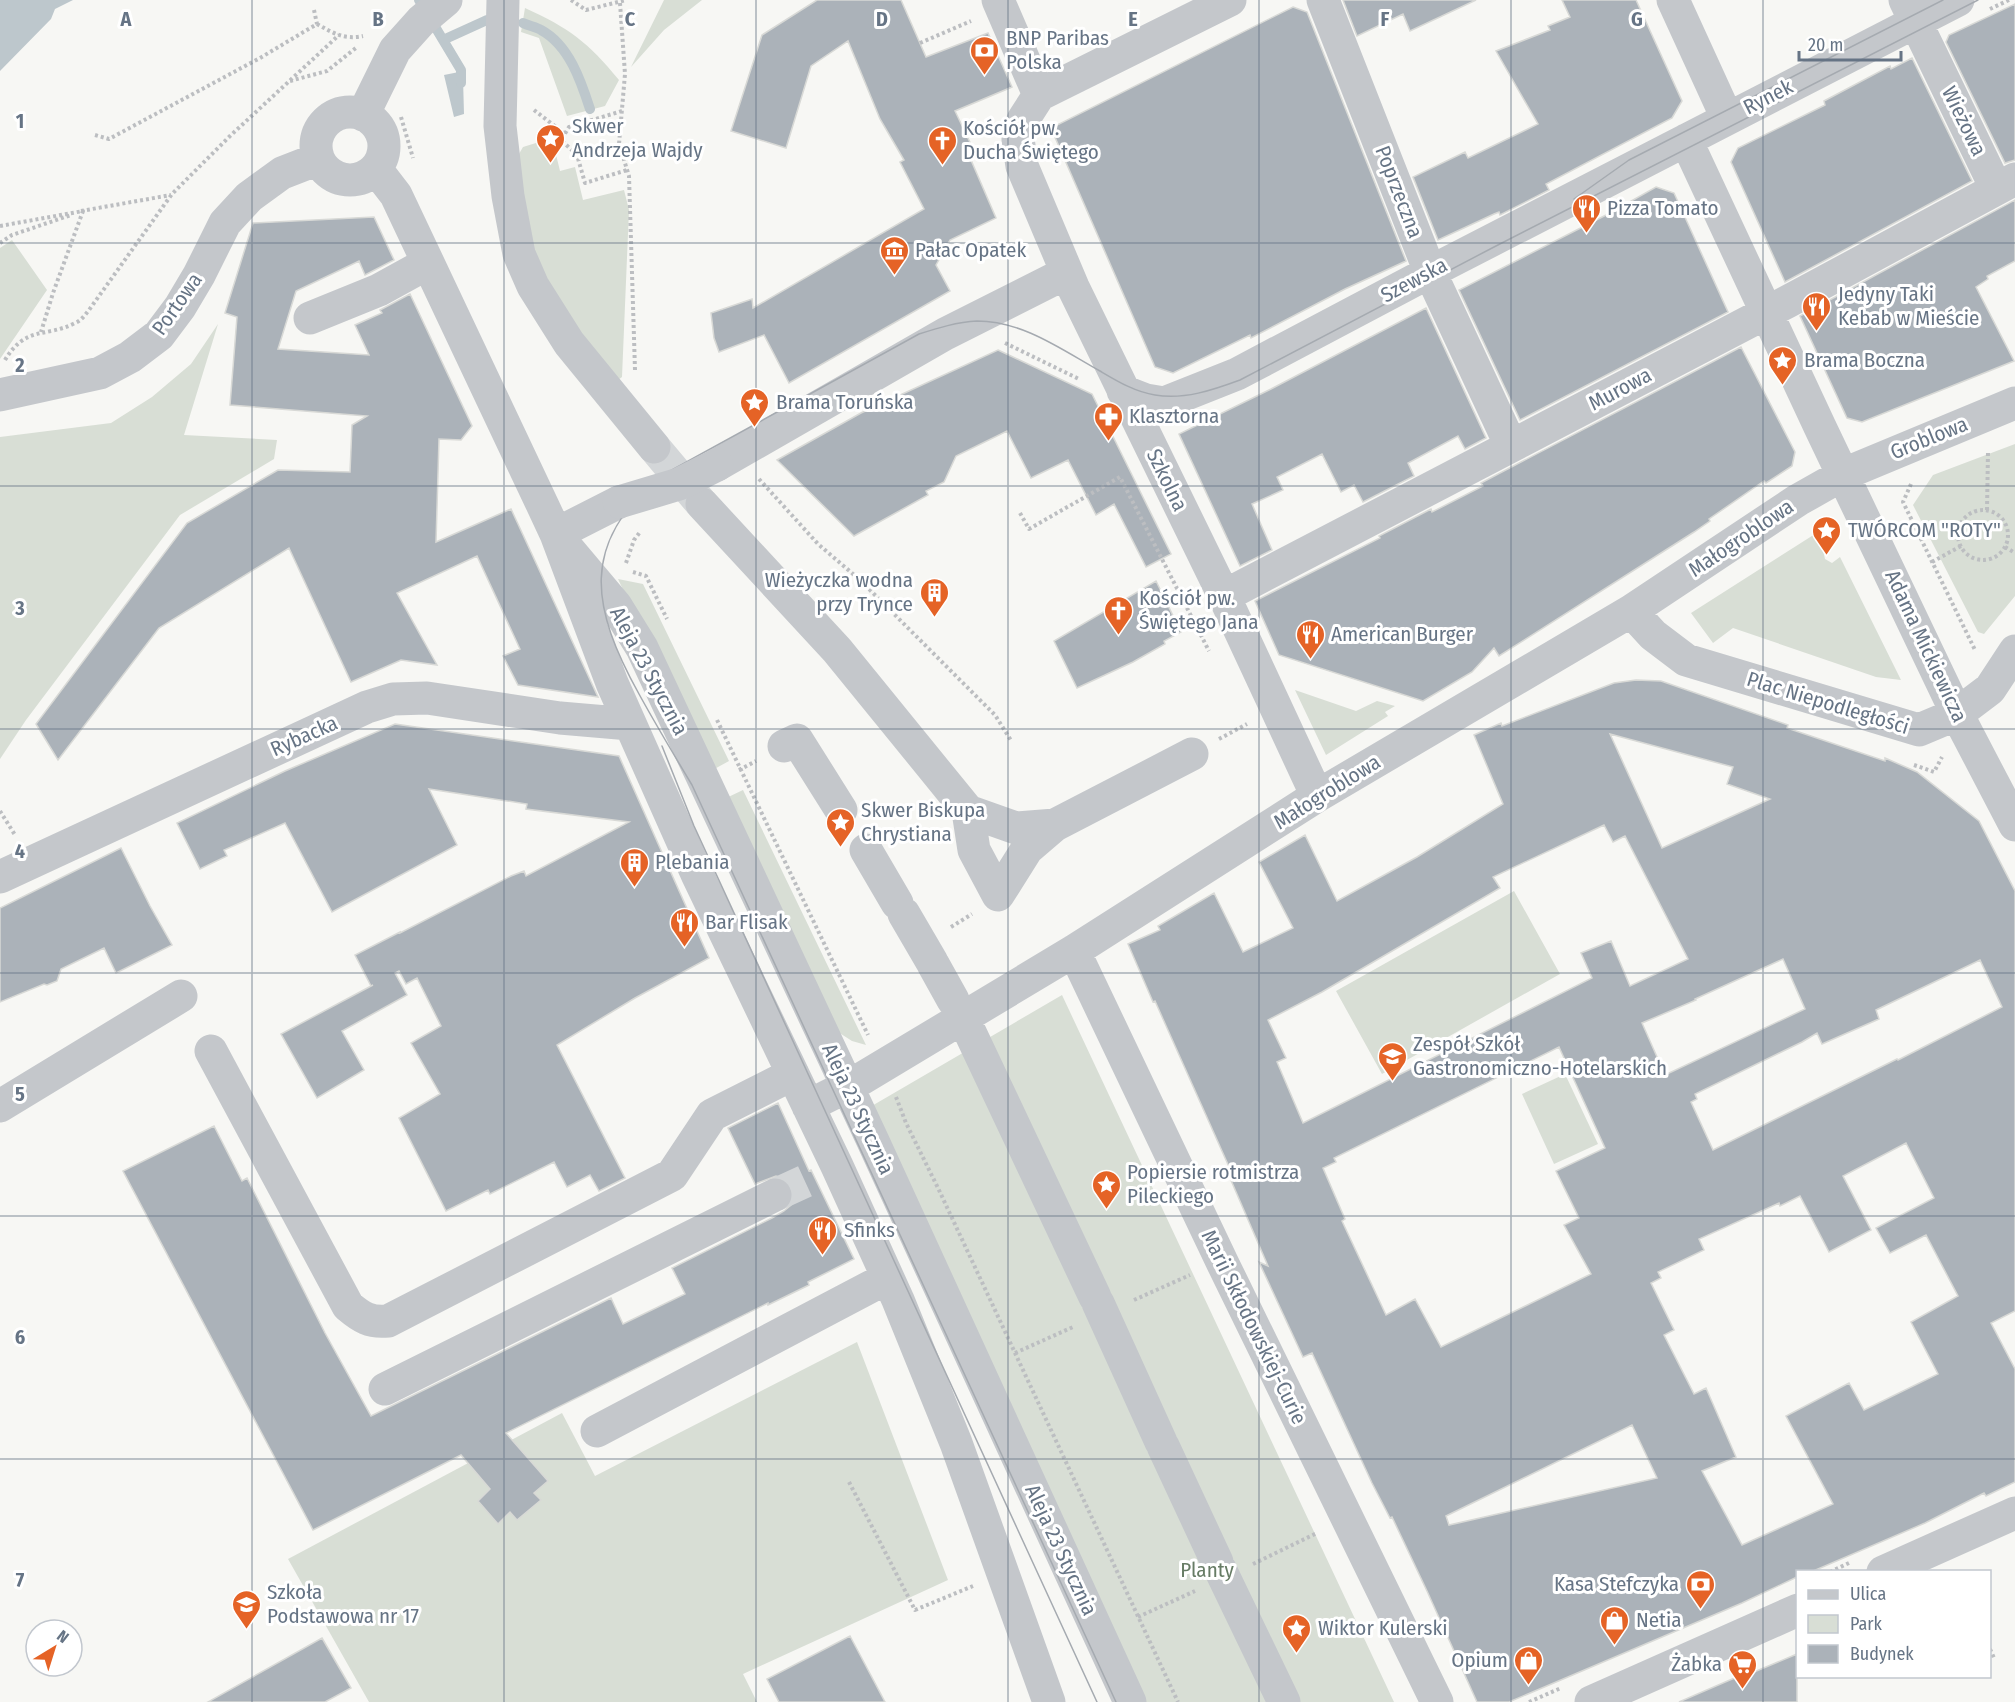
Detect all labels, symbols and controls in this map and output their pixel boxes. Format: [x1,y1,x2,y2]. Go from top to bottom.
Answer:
text: A [120,7,133,31]
text: B [372,7,384,31]
text: C [625,7,636,31]
text: D [876,7,888,31]
text: E [1128,7,1138,31]
text: F [1381,7,1390,31]
text: G [1631,7,1643,31]
scale bar [1799,24,1901,62]
place label: BNP Paribas Polska [1006,25,1109,75]
bank icon: BNP Paribas Polska [969,34,1001,76]
text: 20 m [1808,34,1843,56]
street label: Rynek [1739,74,1797,120]
street label: Wieżowa [1936,82,1992,160]
text: 1 [16,109,24,133]
place label: Skwer Andrzeja Wajdy [572,113,703,163]
place label: Kościół pw. Ducha Świętego [963,115,1099,165]
place icon: Skwer Andrzeja Wajdy [535,122,567,164]
church icon: Kościół pw. Ducha Świętego [926,124,958,166]
street label: Poprzeczna [1370,142,1428,242]
restaurant icon: Pizza Tomato [1570,192,1602,234]
place label: Pizza Tomato [1607,195,1719,221]
museum icon: Pałac Opatek [878,234,910,276]
place label: Pałac Opatek [915,237,1026,263]
street label: Szewska [1376,252,1452,308]
street label: Portowa [146,268,208,340]
place label: Jedyny Taki Kebab w Mieście [1838,281,1979,331]
restaurant icon: Jedyny Taki Kebab w Mieście [1801,290,1833,332]
place icon: Brama Boczna [1767,344,1799,386]
place label: Brama Boczna [1804,347,1925,373]
text: 2 [14,353,25,377]
street label: Murowa [1584,362,1656,416]
place icon: Brama Toruńska [739,386,771,428]
place label: Brama Toruńska [776,389,914,415]
pharmacy icon: Klasztorna [1092,400,1124,442]
place label: Klasztorna [1129,403,1219,429]
street label: Groblowa [1886,411,1972,465]
street label: Szkolna [1141,445,1193,515]
street label: Małogroblowa [1684,493,1798,583]
place icon: TWÓRCOM "ROTY" [1811,514,1843,556]
place label: TWÓRCOM "ROTY" [1848,517,2001,543]
street label: Adama Mickiewicza [1879,566,1973,726]
place label: Wieżyczka wodna przy Trynce [765,567,913,617]
building icon: Wieżyczka wodna przy Trynce [918,576,950,618]
place label: Kościół pw. Świętego Jana [1139,585,1259,635]
church icon: Kościół pw. Świętego Jana [1102,594,1134,636]
text: 3 [14,596,25,620]
street label: Aleja 23 Stycznia [604,602,694,740]
restaurant icon: American Burger [1294,618,1326,660]
place label: American Burger [1331,621,1474,647]
street label: Plac Niepodległości [1744,666,1912,740]
street label: Rybacka [266,710,342,762]
street label: Małogroblowa [1269,749,1385,835]
place label: Skwer Biskupa Chrystiana [861,797,985,847]
place icon: Skwer Biskupa Chrystiana [824,806,856,848]
text: 4 [15,839,25,863]
building icon: Plebania [618,846,650,888]
place label: Plebania [655,849,730,875]
restaurant icon: Bar Flisak [668,906,700,948]
place label: Bar Flisak [705,909,788,935]
place label: Zespół Szkół Gastronomiczno-Hotelarskich [1413,1031,1667,1081]
street label: Aleja 23 Stycznia [816,1039,900,1179]
school or university icon: Zespół Szkół Gastronomiczno-Hotelarskich [1376,1040,1408,1082]
text: 5 [15,1082,25,1106]
place label: Popiersie rotmistrza Pileckiego [1127,1159,1299,1209]
place icon: Popiersie rotmistrza Pileckiego [1090,1168,1122,1210]
restaurant icon: Sfinks [807,1214,839,1256]
place label: Sfinks [844,1217,895,1243]
street label: Marii Skłodowskiej-Curie [1196,1226,1312,1428]
text: 6 [15,1325,25,1349]
street label: Aleja 23 Stycznia [1019,1480,1103,1620]
park label: Planty [1180,1557,1234,1583]
text: 7 [16,1568,25,1592]
bank icon: Kasa Stefczyka [1684,1568,1716,1610]
legend [1796,1570,1991,1678]
place label: Kasa Stefczyka [1554,1571,1679,1597]
place label: Szkoła Podstawowa nr 17 [267,1579,419,1629]
text: Ulica [1850,1583,1886,1605]
school or university icon: Szkoła Podstawowa nr 17 [230,1588,262,1630]
shop icon: Netia [1599,1604,1631,1646]
place label: Netia [1636,1607,1682,1633]
place icon: Wiktor Kulerski [1281,1612,1313,1654]
text: Park [1850,1613,1883,1635]
place label: Wiktor Kulerski [1318,1615,1447,1641]
north arrow [24,1618,84,1678]
text: N [53,1626,73,1647]
text: Budynek [1850,1643,1914,1665]
shop icon: Opium [1513,1644,1545,1686]
place label: Opium [1451,1647,1508,1673]
supermarket icon: Żabka [1727,1648,1759,1690]
place label: Żabka [1671,1651,1722,1677]

